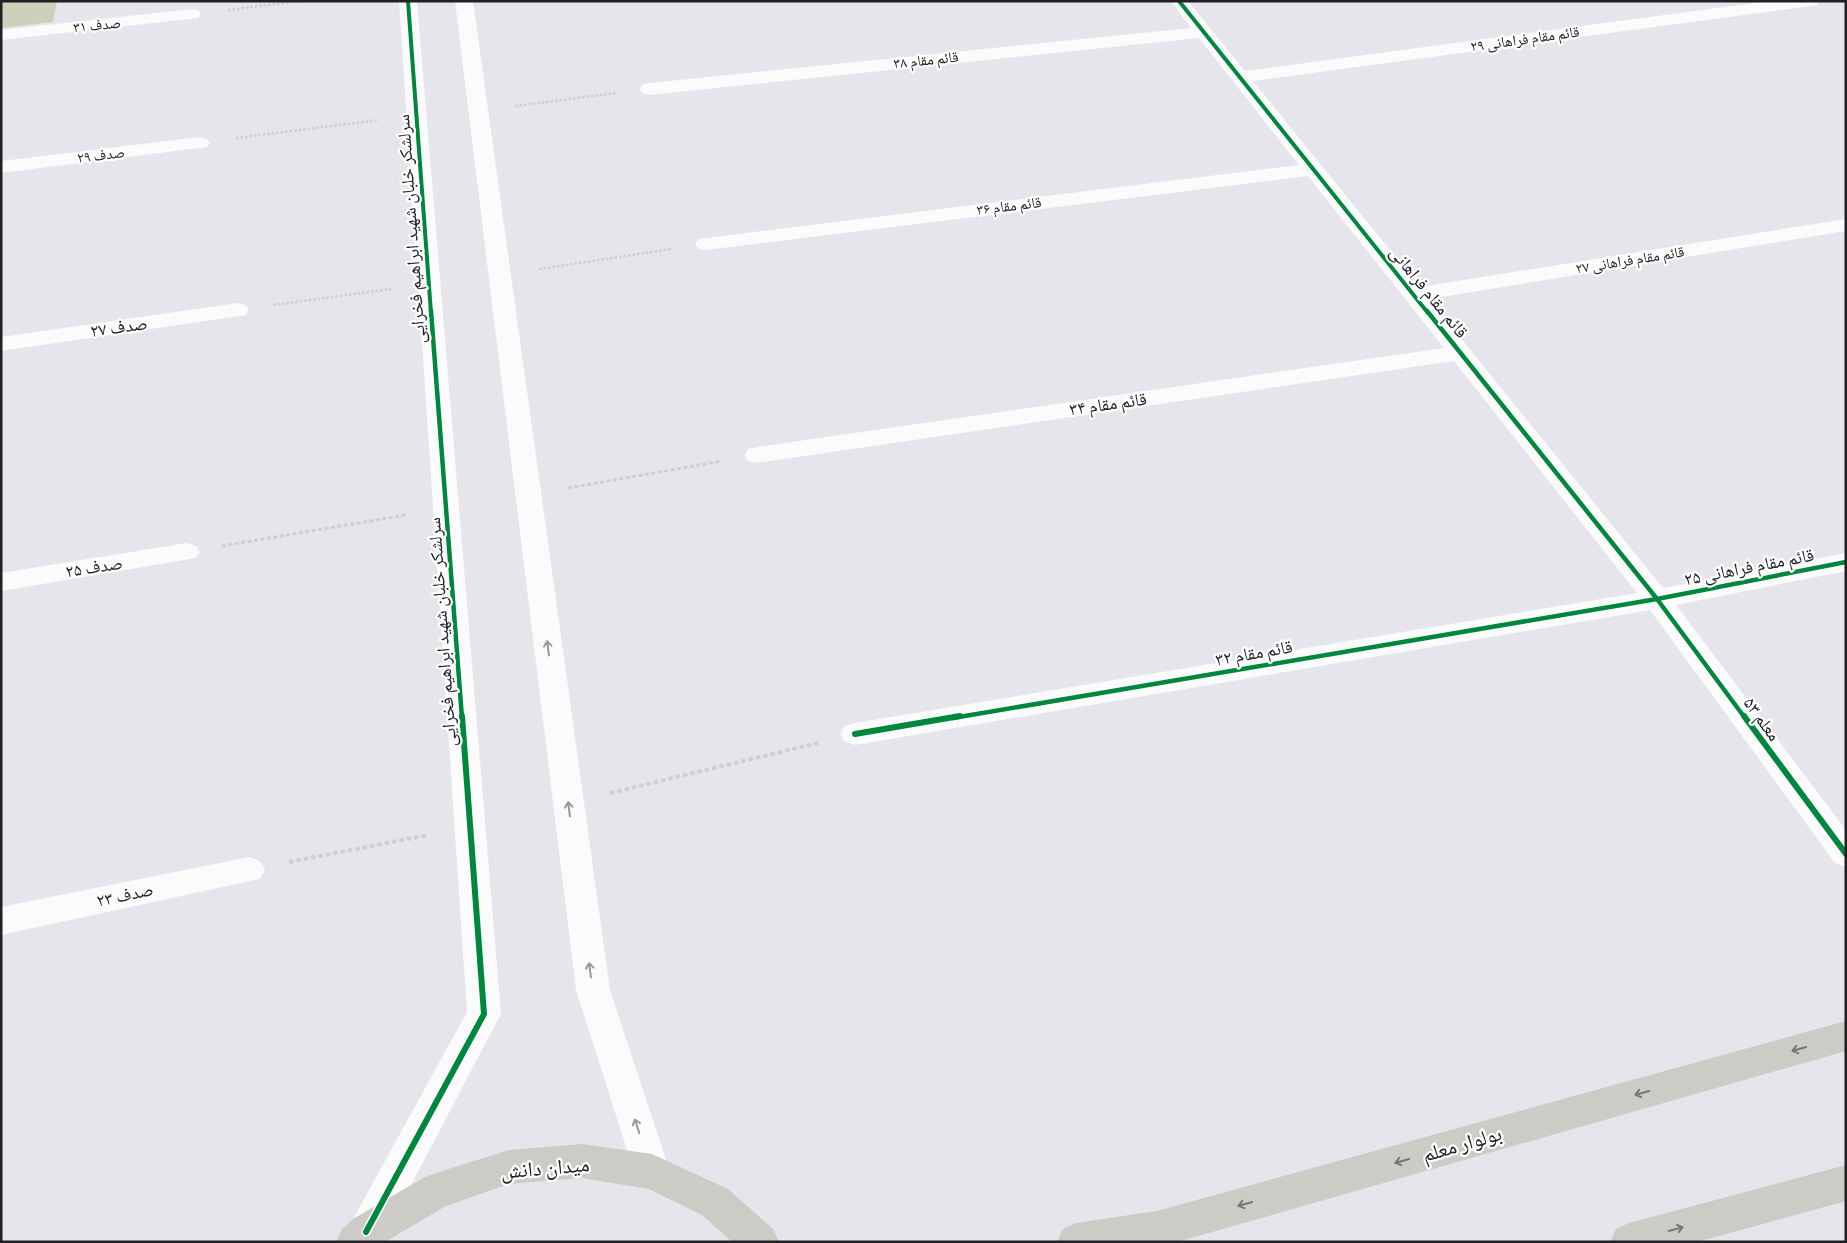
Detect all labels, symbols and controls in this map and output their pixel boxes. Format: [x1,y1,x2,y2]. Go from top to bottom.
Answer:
street label: صدف ۳۱ [72,13,122,35]
street label: قائم مقام فراهانی ۲۹ [1469,21,1581,57]
street label: قائم مقام ۳۸ [893,47,959,73]
street label: سرلشکر خلبان شهید ابراهیم فخرایی [391,114,431,344]
street label: صدف ۲۹ [76,142,126,166]
street label: قائم مقام ۳۶ [975,192,1043,220]
street label: قائم مقام فراهانی [1384,241,1474,343]
street label: قائم مقام فراهانی ۲۷ [1574,242,1686,278]
street label: صدف ۲۷ [89,311,149,341]
street label: قائم مقام ۳۴ [1068,387,1148,421]
street label: سرلشکر خلبان شهید ابراهیم فخرایی [422,517,462,747]
street label: قائم مقام فراهانی ۲۵ [1682,543,1816,591]
street label: صدف ۲۵ [64,551,124,581]
street label: قائم مقام ۳۲ [1213,634,1295,672]
one-way arrow [543,640,553,656]
street label: معلم ۵۳ [1738,692,1786,746]
one-way arrow [564,801,574,817]
street label: صدف ۲۳ [94,877,155,911]
one-way arrow [585,963,595,979]
one-way arrow [1791,1045,1807,1055]
one-way arrow [1635,1089,1651,1099]
one-way arrow [631,1118,641,1134]
street label: بولوار معلم [1419,1119,1505,1169]
street label: میدان دانش [499,1150,591,1185]
one-way arrow [1394,1156,1410,1166]
one-way arrow [1238,1200,1254,1210]
one-way arrow [1668,1224,1684,1233]

